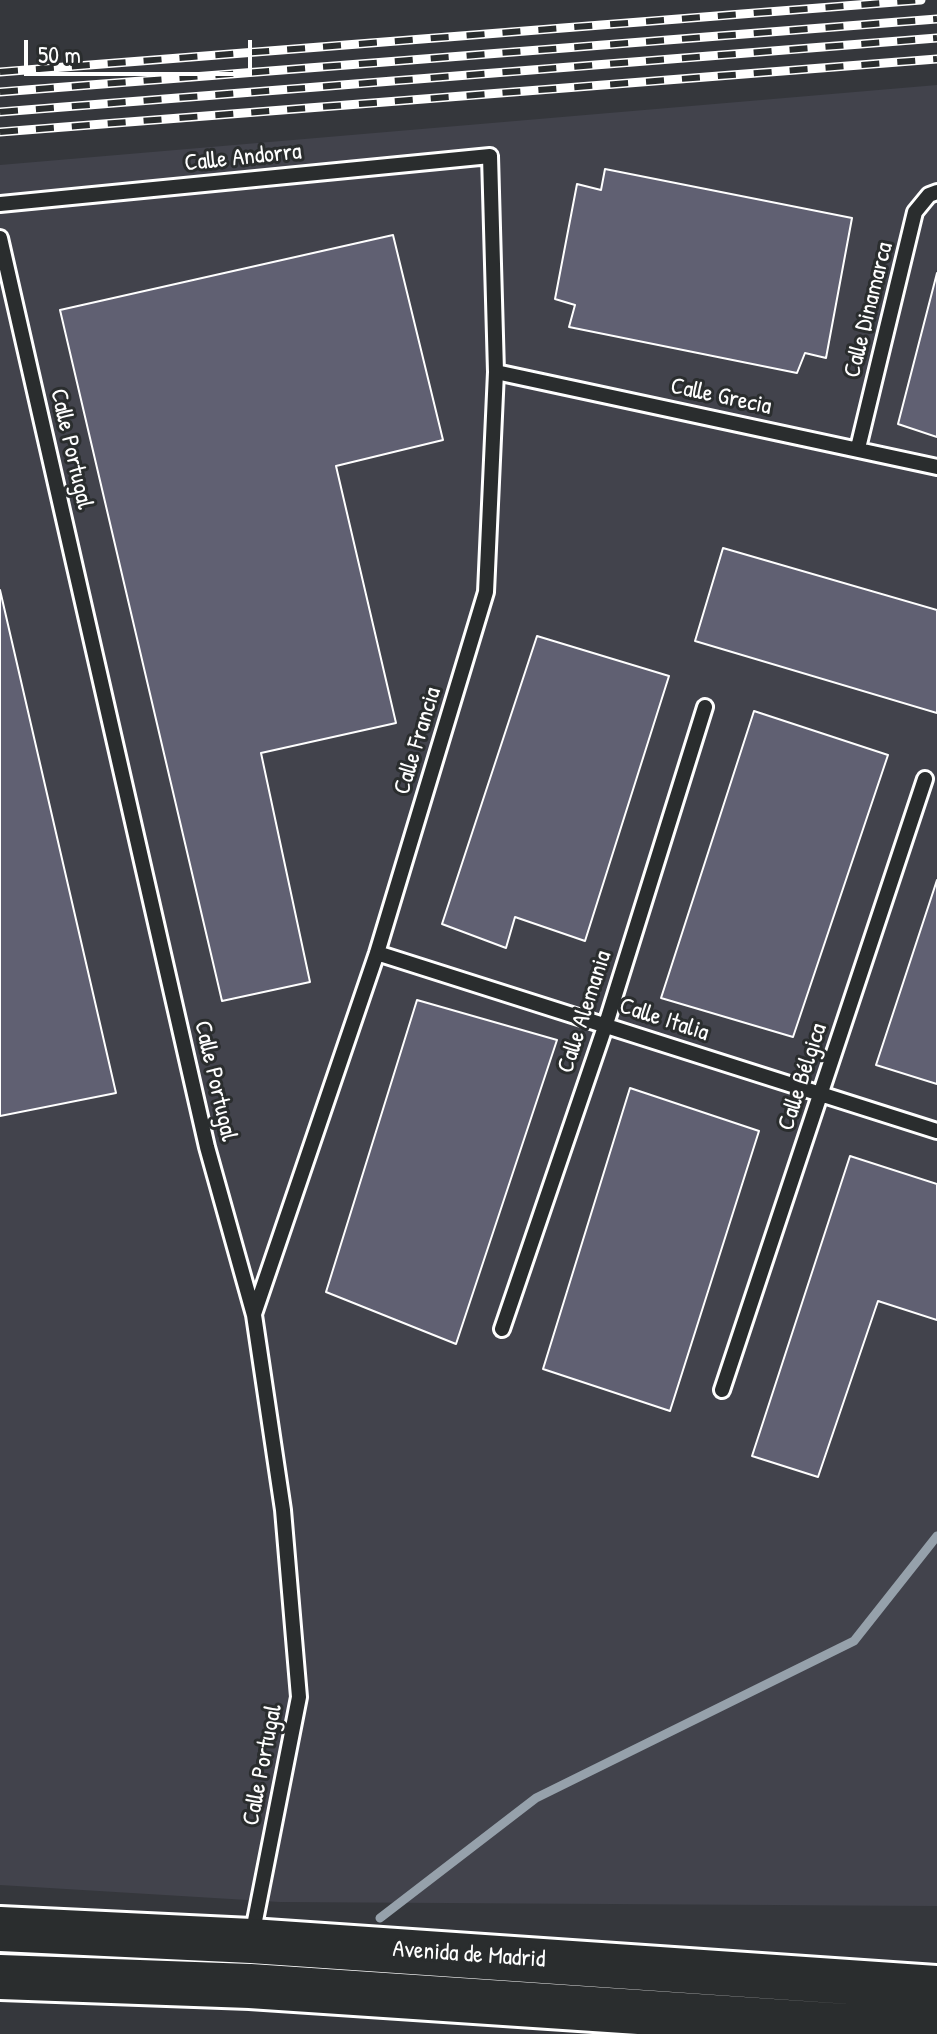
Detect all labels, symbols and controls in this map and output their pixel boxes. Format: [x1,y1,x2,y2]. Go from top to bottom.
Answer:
scale bar [28,24,256,74]
text: 50 m [38,38,81,70]
street label: Calle Andorra [183,138,303,178]
street label: Calle Dinamarca [838,239,900,381]
street label: Calle Grecia [668,372,774,422]
street label: Calle Portugal [43,386,99,512]
street label: Calle Francia [388,684,448,798]
street label: Calle Alemania [552,947,618,1077]
street label: Calle Italia [616,992,712,1048]
street label: Calle Portugal [187,1018,243,1144]
street label: Calle Bélgica [772,1020,834,1134]
street label: Calle Portugal [237,1702,289,1828]
street label: Avenida de Madrid [392,1935,546,1975]

